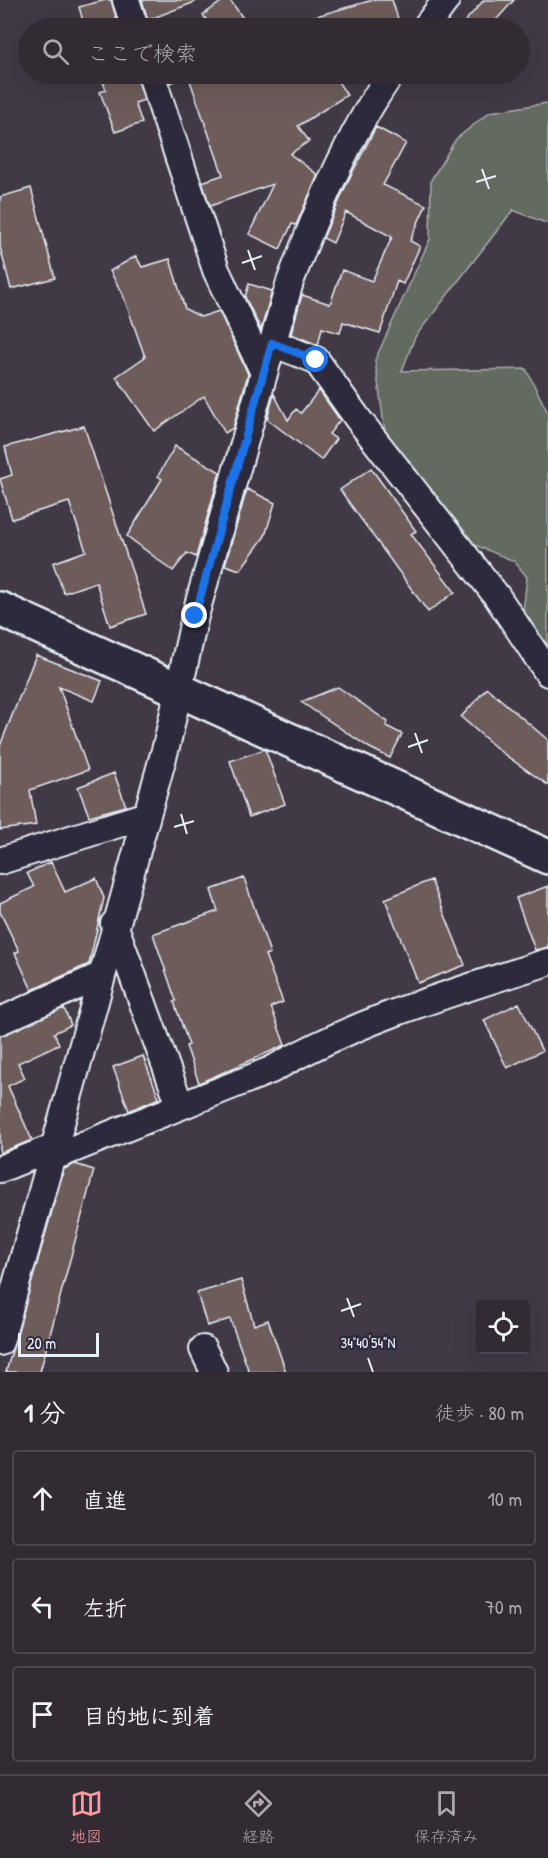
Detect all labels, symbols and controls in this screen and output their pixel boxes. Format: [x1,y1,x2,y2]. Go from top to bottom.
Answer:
search box [18,18,530,84]
icon: search [39,35,72,68]
text: ここで検索 [87,38,197,68]
route start [302,346,328,372]
route end [181,602,207,628]
map controls [476,1300,530,1354]
button: locate [476,1300,530,1354]
scale bar [18,1330,99,1358]
text: 20 m [27,1332,56,1354]
text: 34°40'54"N [340,1332,396,1353]
text: 1 分 [24,1395,65,1430]
text: 徒歩 · 80 m [435,1399,524,1426]
icon: ahead [26,1482,59,1515]
text: 直進 [83,1485,127,1515]
text: 10 m [488,1485,522,1512]
icon: left [26,1590,59,1623]
text: 左折 [83,1593,127,1623]
text: 70 m [485,1593,522,1620]
icon: arrive [26,1698,59,1731]
text: 目的地に到着 [83,1701,215,1731]
tab: 地図 [70,1787,103,1847]
tab: 経路 [242,1787,275,1847]
tab: 保存済み [414,1787,478,1847]

